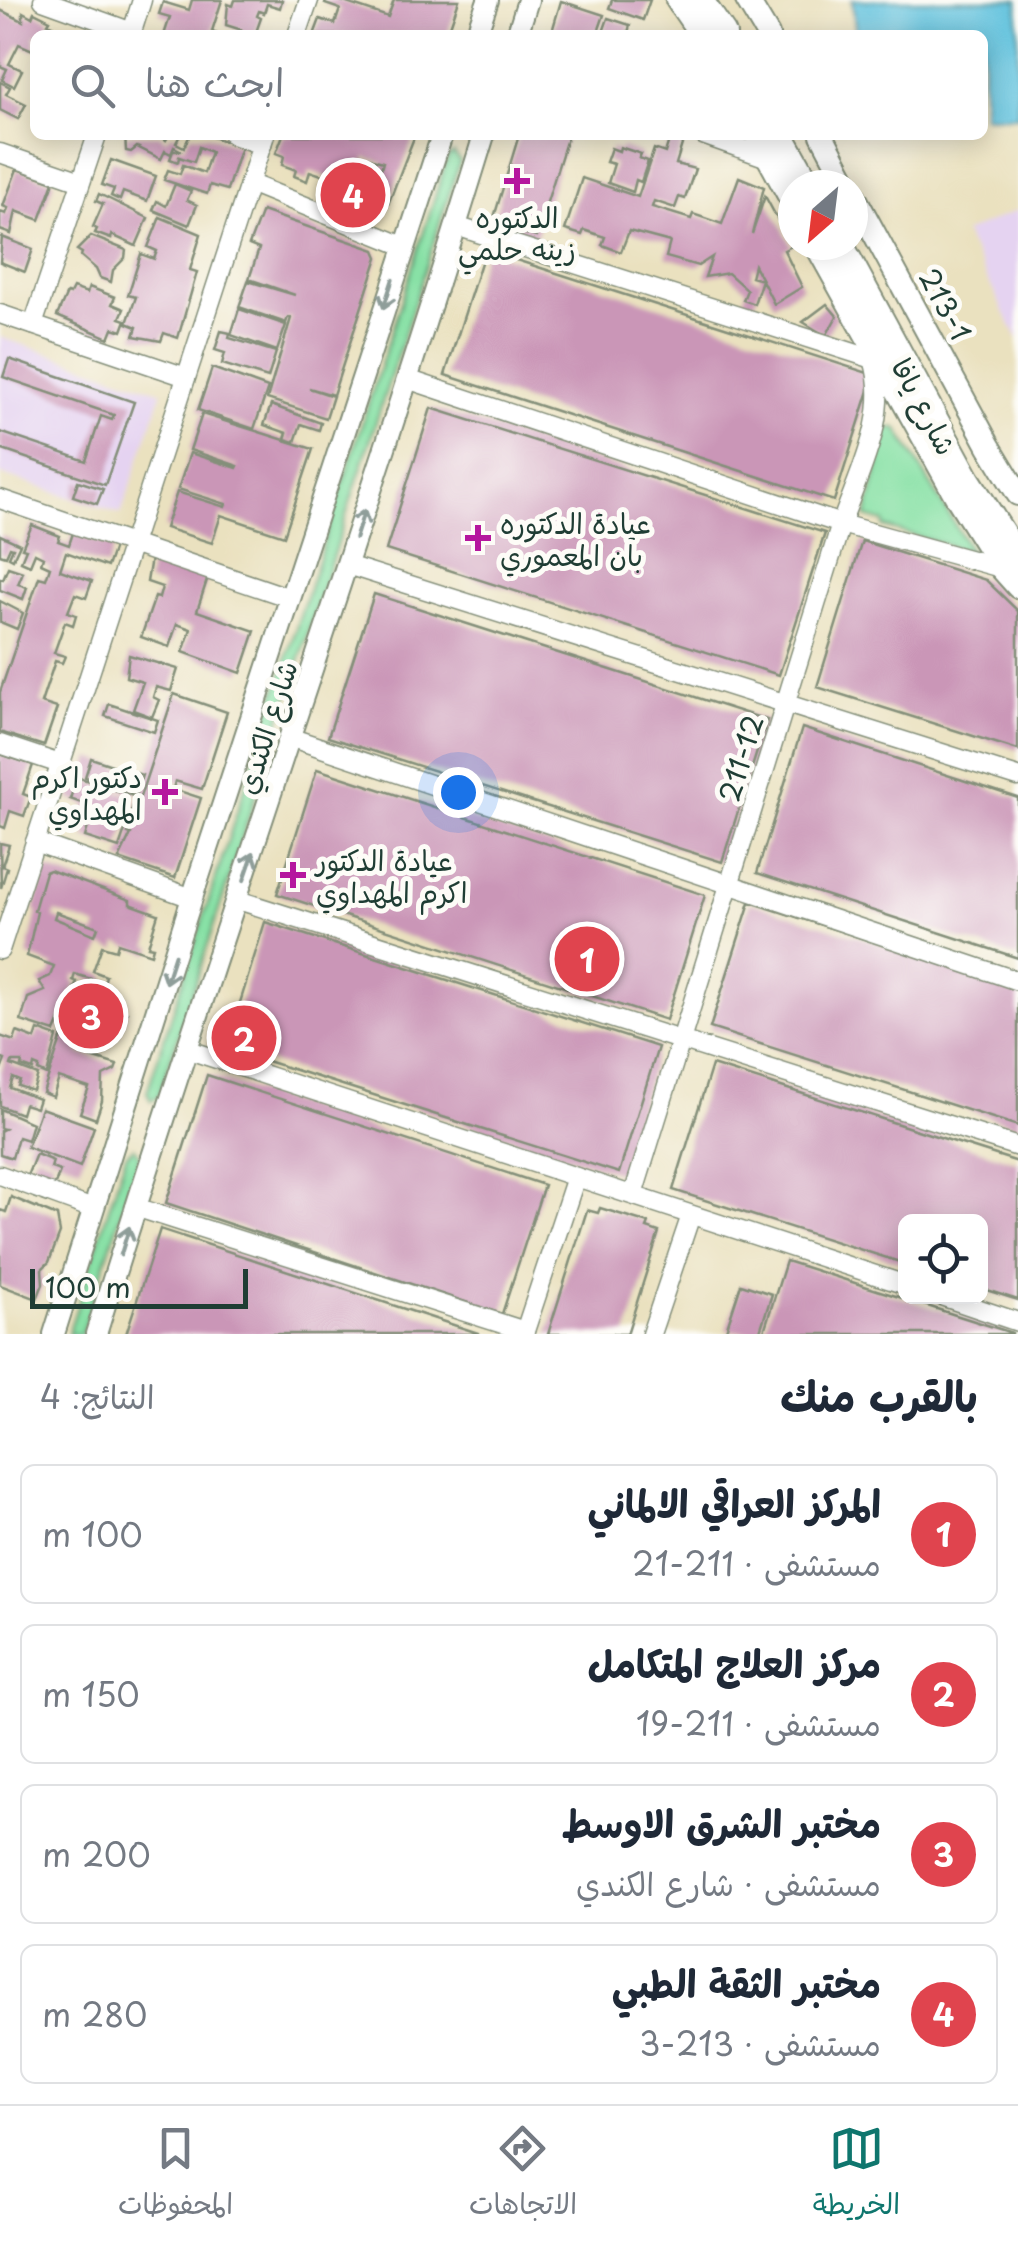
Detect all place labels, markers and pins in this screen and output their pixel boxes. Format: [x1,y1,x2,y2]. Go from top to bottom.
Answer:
pin: 4 [320,158,386,232]
marker: الدكتوره زينه حلمي [504,168,530,194]
place label: الدكتوره زينه حلمي [458,195,576,275]
place label: عيادة الدكتوره بان المعموري [500,501,651,577]
marker: عيادة الدكتوره بان المعموري [465,525,491,551]
place label: دكتور اكرم المهداوي [31,755,142,831]
marker: دكتور اكرم المهداوي [152,779,178,805]
place label: عيادة الدكتور اكرم المهداوي [314,838,467,915]
marker: عيادة الدكتور اكرم المهداوي [280,862,306,888]
pin: 1 [554,922,620,996]
pin: 3 [58,978,124,1054]
pin: 2 [212,1000,276,1076]

